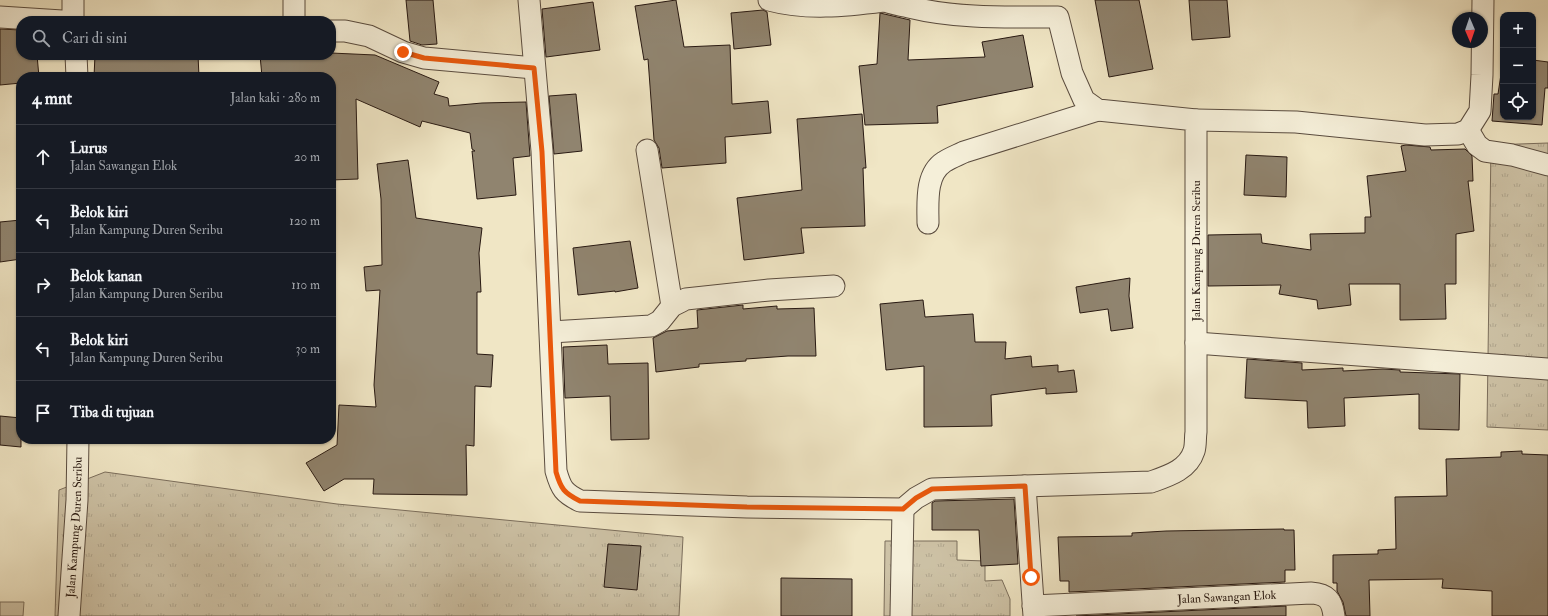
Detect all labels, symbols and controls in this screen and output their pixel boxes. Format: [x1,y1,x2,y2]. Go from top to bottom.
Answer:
north arrow [1452,12,1488,48]
map controls [1500,12,1536,120]
button: + [1500,12,1536,48]
search box [16,16,336,60]
icon: search [30,27,52,49]
text: Cari di sini [62,29,127,48]
route end [394,43,412,61]
button: − [1500,48,1536,84]
button: locate [1500,84,1536,120]
text: 4 mnt [32,88,72,109]
text: Jalan kaki · 280 m [230,90,320,106]
text: Lurus [70,139,107,158]
icon: ahead [32,146,54,168]
text: 20 m [294,149,320,165]
text: Jalan Sawangan Elok [70,158,177,174]
street label: Jalan Kampung Duren Seribu [1189,180,1204,323]
text: Belok kiri [70,203,128,222]
icon: left [32,210,54,232]
text: 120 m [289,213,320,229]
text: Jalan Kampung Duren Seribu [70,222,223,238]
text: Belok kanan [70,267,142,286]
icon: right [32,274,54,296]
text: 110 m [291,277,320,293]
text: Jalan Kampung Duren Seribu [70,286,223,302]
text: Belok kiri [70,331,128,350]
icon: left [32,338,54,360]
text: 30 m [296,341,320,357]
text: Jalan Kampung Duren Seribu [70,350,223,366]
icon: arrive [32,402,54,424]
text: Tiba di tujuan [70,403,154,422]
street label: Jalan Kampung Duren Seribu [63,456,86,599]
route start [1022,568,1040,586]
street label: Jalan Sawangan Elok [1176,588,1277,607]

